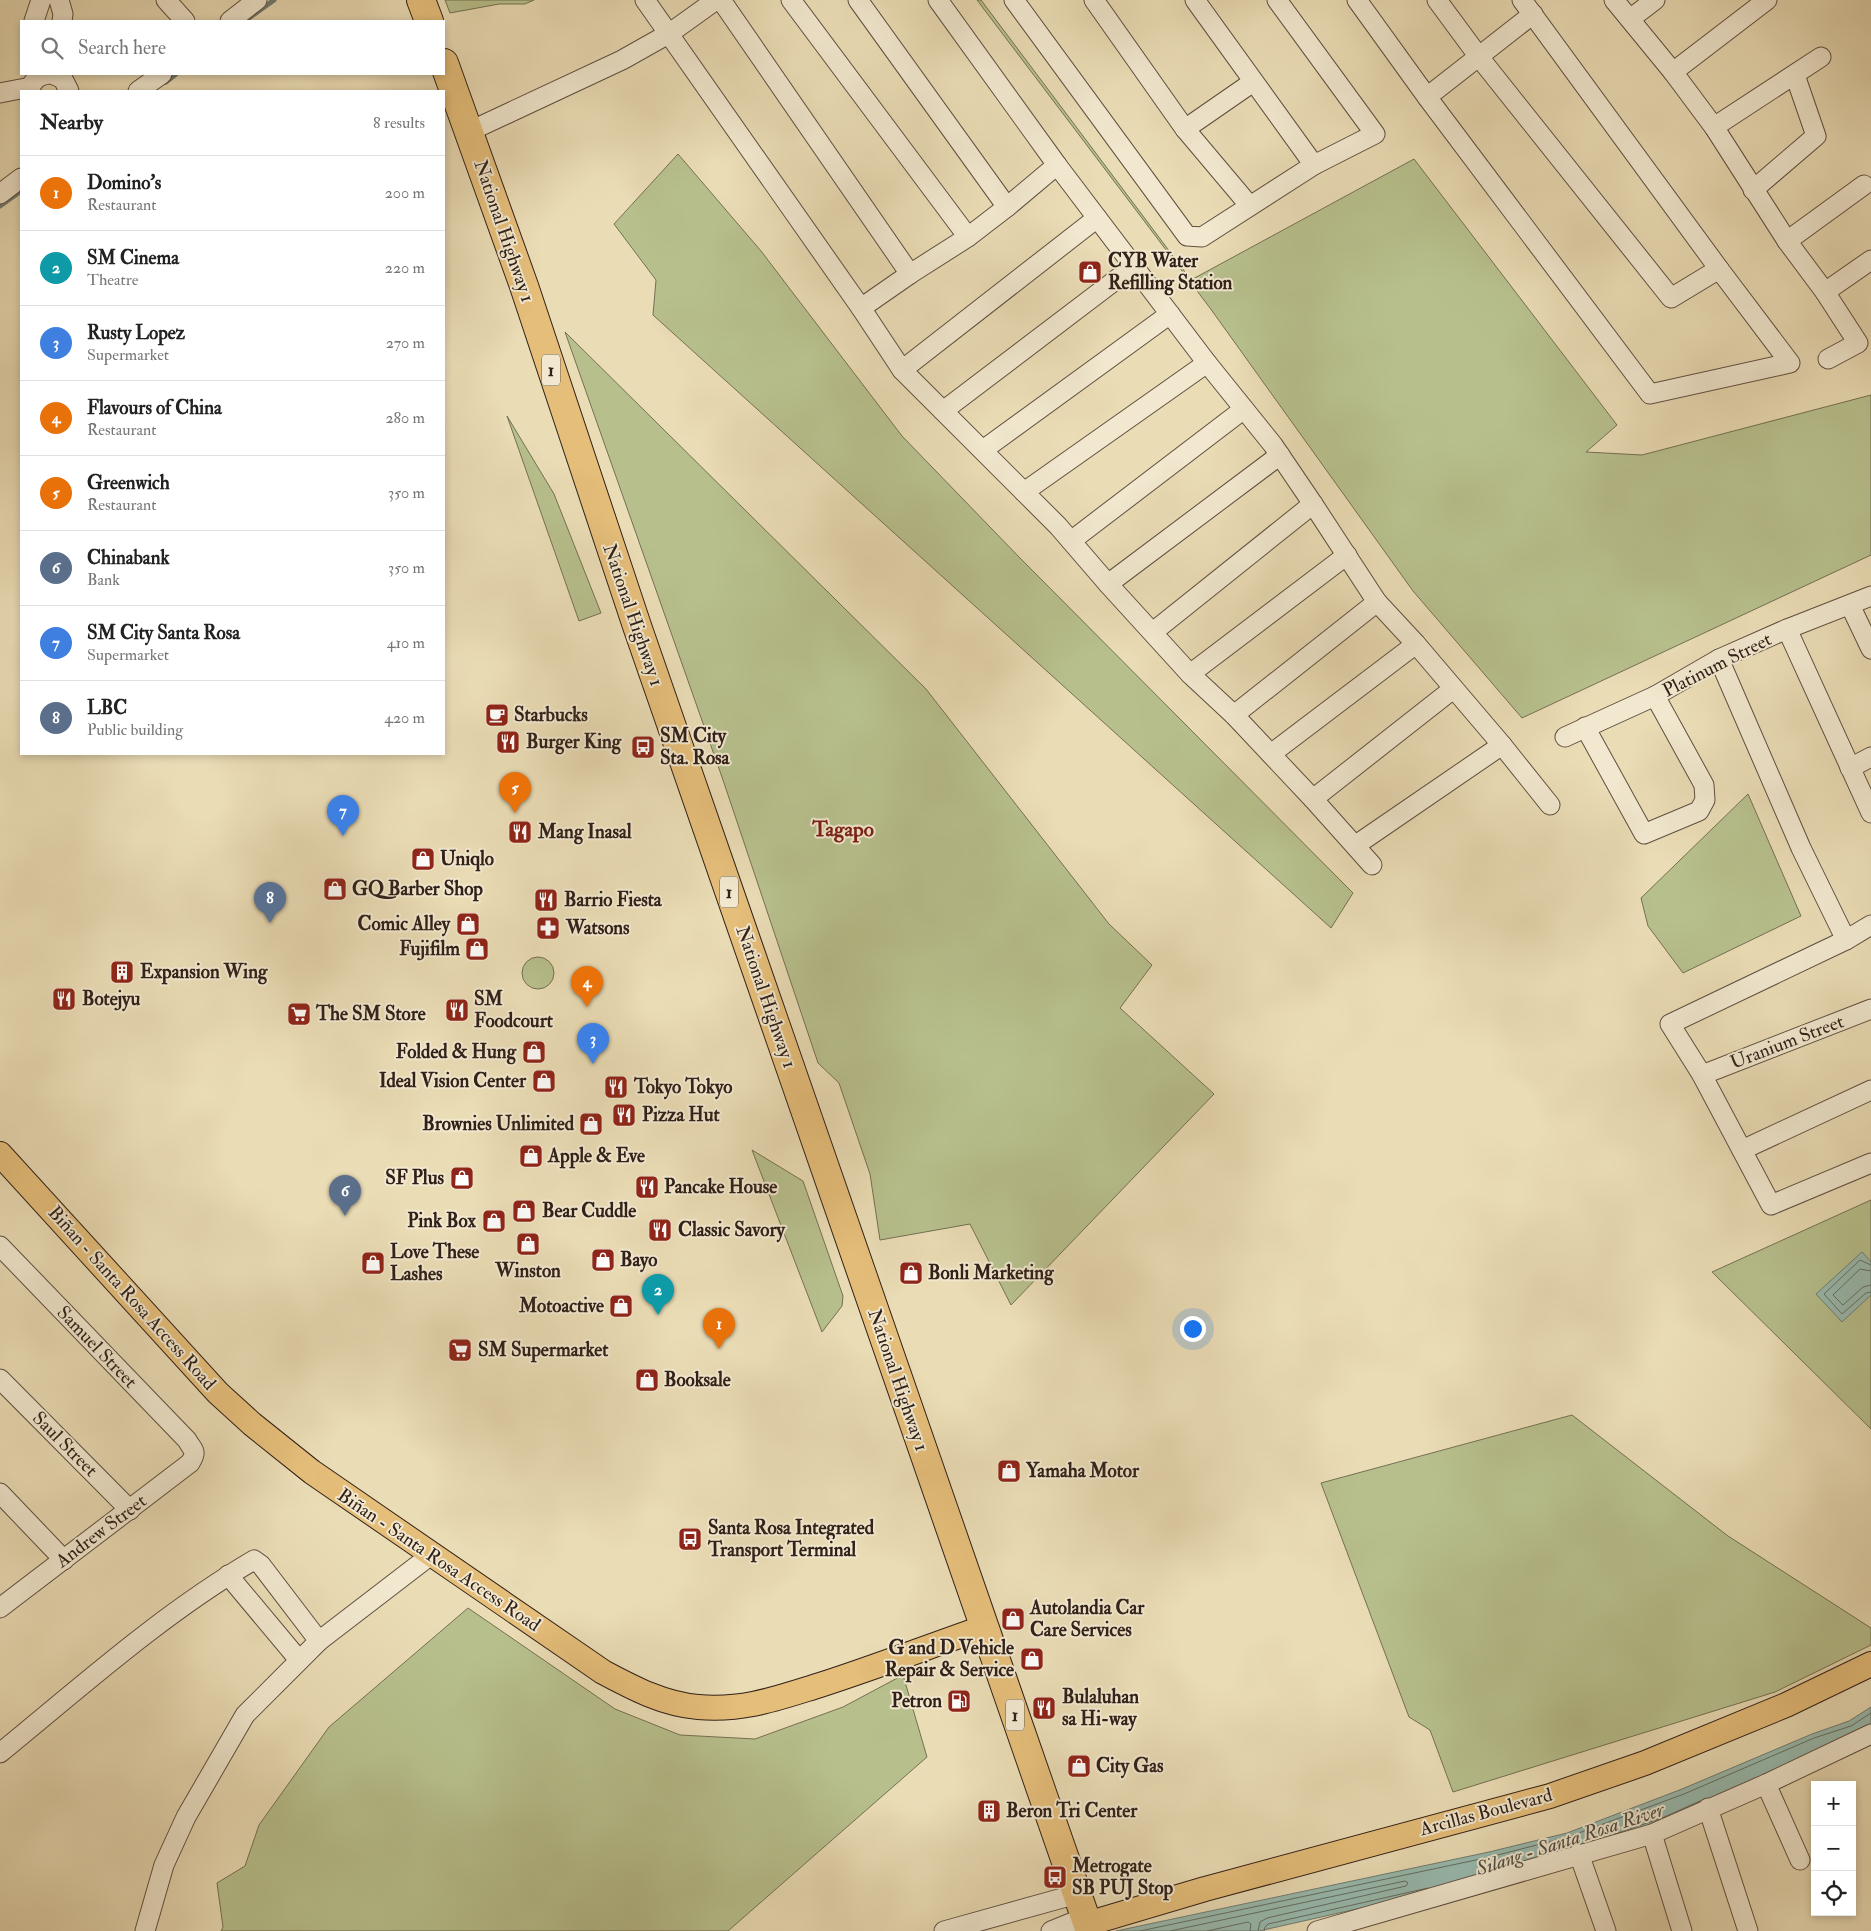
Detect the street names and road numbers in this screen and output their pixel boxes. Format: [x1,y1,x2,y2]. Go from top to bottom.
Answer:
street label: National Highway 1 [468,157,540,305]
road number: 1 [542,354,560,386]
street label: National Highway 1 [597,541,669,689]
street label: Platinum Street [1659,627,1775,703]
road number: 1 [720,876,738,908]
street label: National Highway 1 [730,923,802,1071]
street label: Uranium Street [1727,1009,1847,1075]
street label: Biñan - Santa Rosa Access Road [43,1201,222,1396]
street label: Samuel Street [52,1301,142,1393]
street label: National Highway 1 [862,1306,934,1454]
street label: Saul Street [27,1406,103,1482]
street label: Biñan - Santa Rosa Access Road [333,1483,546,1637]
street label: Andrew Street [50,1489,151,1574]
road number: 1 [1006,1700,1024,1730]
street label: Arcillas Boulevard [1416,1783,1556,1841]

